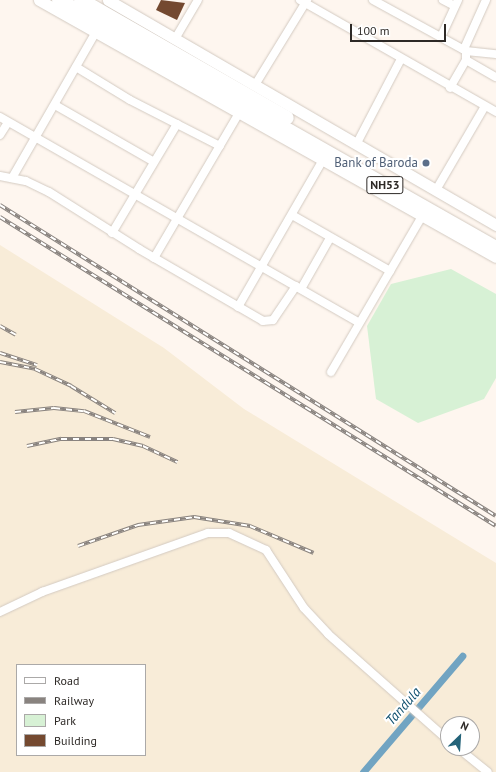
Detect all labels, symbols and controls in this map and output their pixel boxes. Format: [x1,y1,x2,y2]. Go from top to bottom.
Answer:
scale bar [352,16,448,42]
text: 100 m [357,23,390,38]
place label: Bank of Baroda [334,155,418,171]
marker: Bank of Baroda [421,158,431,168]
road number: NH53 [366,175,404,195]
legend [16,664,146,756]
text: Road [54,673,79,688]
water label: Tandula [382,684,424,728]
text: Railway [54,693,94,708]
text: Park [54,713,76,728]
north arrow [440,716,480,756]
text: N [458,718,471,734]
text: Building [54,733,97,748]

